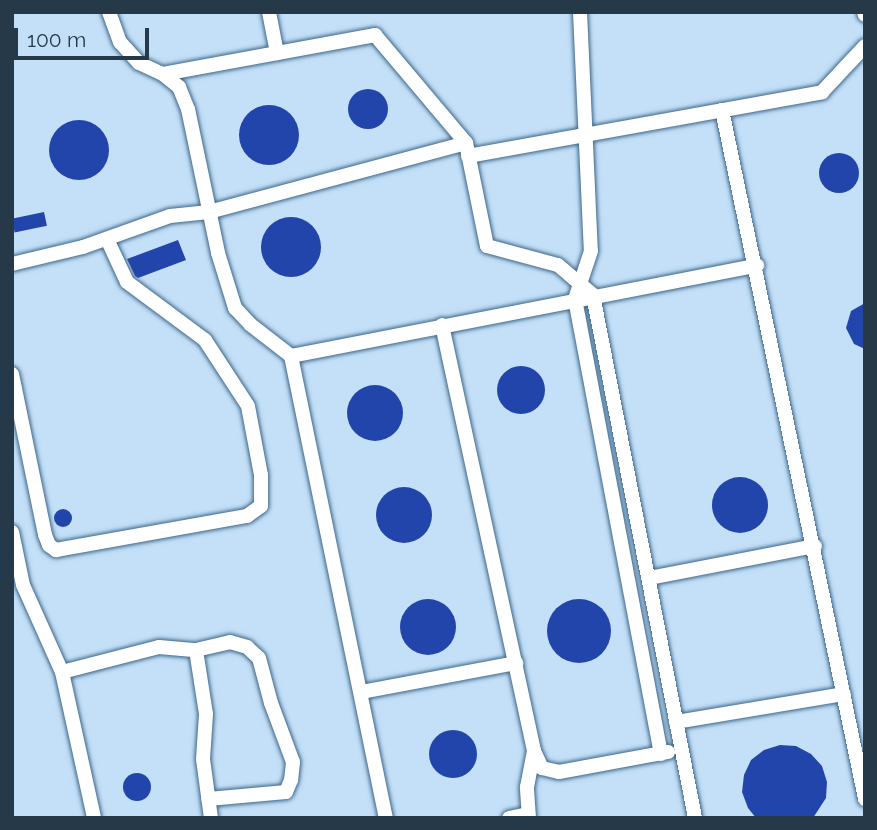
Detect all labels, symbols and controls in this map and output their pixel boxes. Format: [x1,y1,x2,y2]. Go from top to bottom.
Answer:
scale bar [18,14,152,58]
text: 100 m [27,27,86,52]

